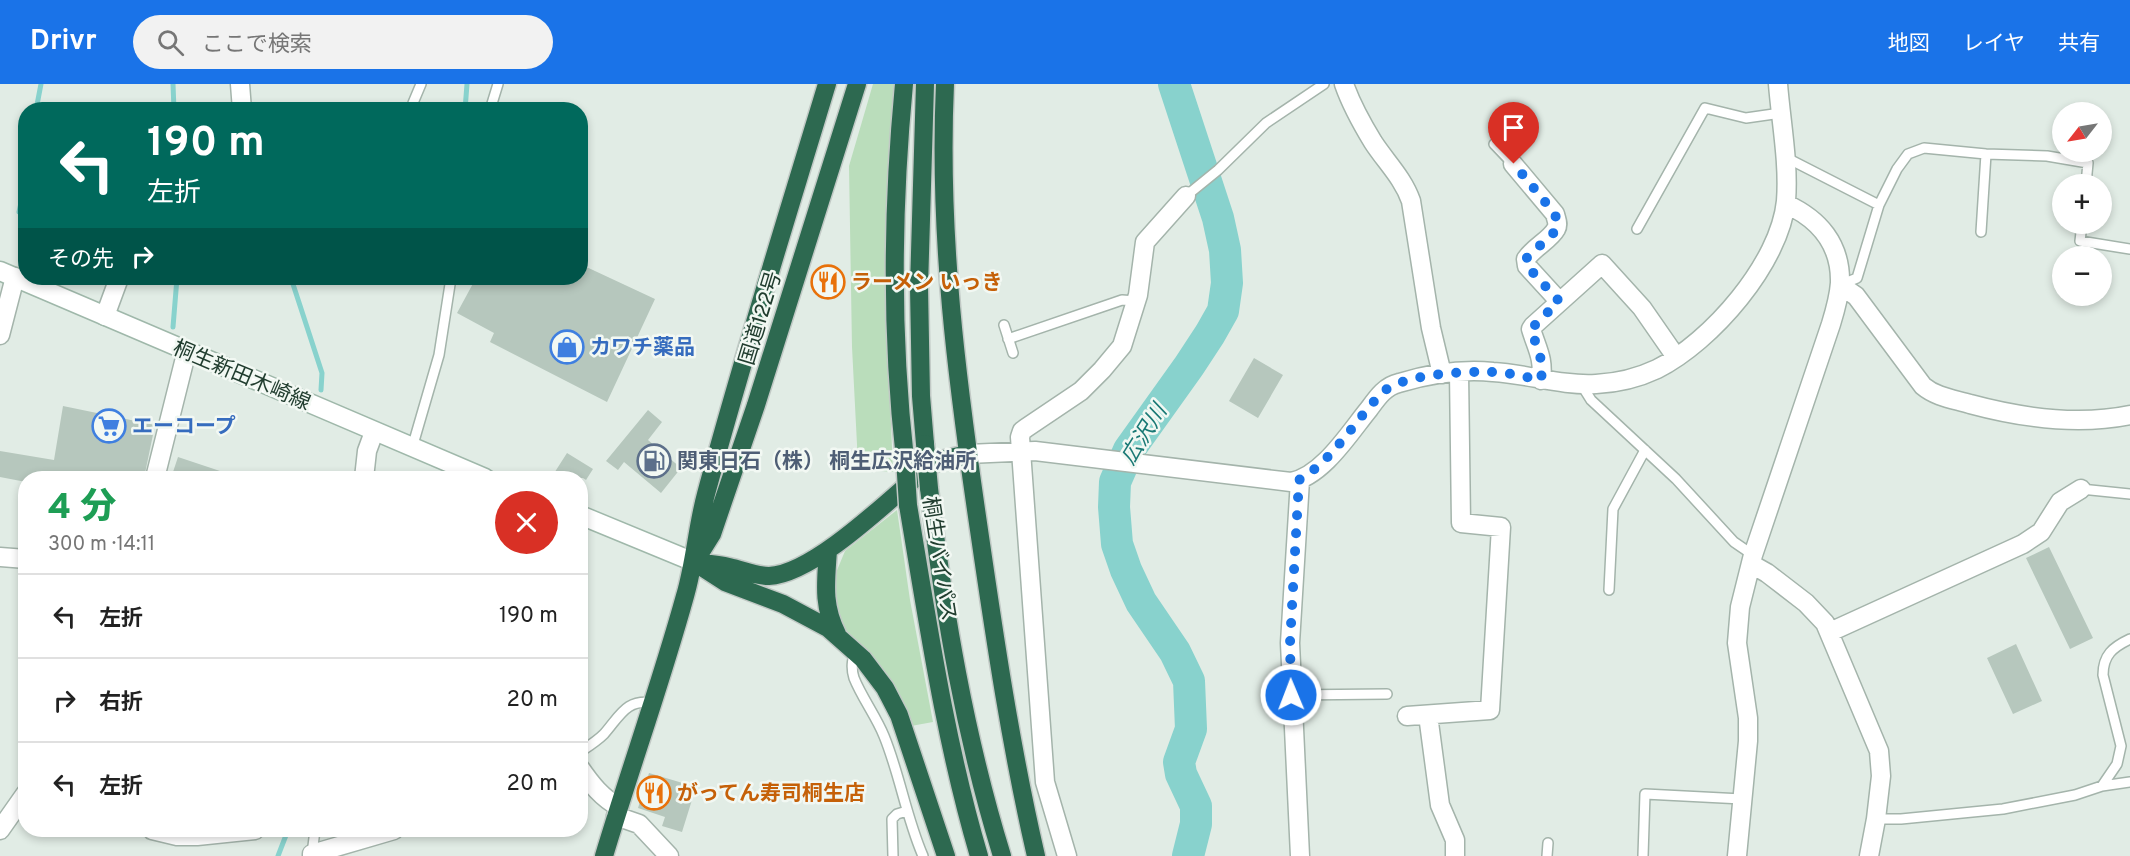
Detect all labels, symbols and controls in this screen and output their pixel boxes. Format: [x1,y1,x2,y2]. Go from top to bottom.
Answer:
search box [133,15,553,69]
text: Drivr [30,24,97,60]
icon: search [154,26,187,59]
text: 地図 [1888,31,1930,58]
text: レイヤ [1963,31,2025,58]
text: 共有 [2058,31,2100,58]
text: ここで検索 [202,32,312,59]
pin [1488,102,1539,164]
north arrow [2052,102,2112,162]
map controls [2052,102,2112,306]
icon: arrive [1497,111,1530,144]
text: 190 m [147,118,265,171]
icon: left [48,126,126,204]
button: + [2052,174,2112,234]
text: 左折 [147,177,201,211]
icon: right [126,240,159,273]
button: − [2052,246,2112,306]
text: その先 [48,247,114,274]
restaurant icon: ラーメン いっき [810,264,846,300]
street label: 国道122号 [734,268,788,369]
place label: ラーメン いっき [851,270,1002,297]
shop icon: カワチ薬品 [549,329,585,365]
street label: 桐生新田木崎線 [168,335,314,418]
place label: カワチ薬品 [590,335,695,362]
water label: 広沢川 [1116,398,1175,470]
supermarket icon: エーコープ [91,408,127,444]
place label: エーコープ [132,414,236,441]
fuel station icon: 関東日石（株） 桐生広沢給油所 [636,443,672,479]
place label: 関東日石（株） 桐生広沢給油所 [677,449,976,476]
text: 4 分 [48,486,117,532]
button: close [495,491,558,554]
street label: 桐生バイパス [915,495,962,623]
text: 300 m · 14:11 [48,532,155,558]
icon: left [48,600,81,633]
text: 190 m [499,603,558,630]
text: 左折 [99,606,143,633]
position arrow [1259,663,1323,727]
icon: right [48,684,81,717]
text: 20 m [507,687,558,714]
text: 右折 [99,690,143,717]
icon: left [48,768,81,801]
text: 20 m [507,771,558,798]
text: 左折 [99,774,143,801]
restaurant icon: がってん寿司桐生店 [636,775,672,811]
place label: がってん寿司桐生店 [677,781,865,808]

